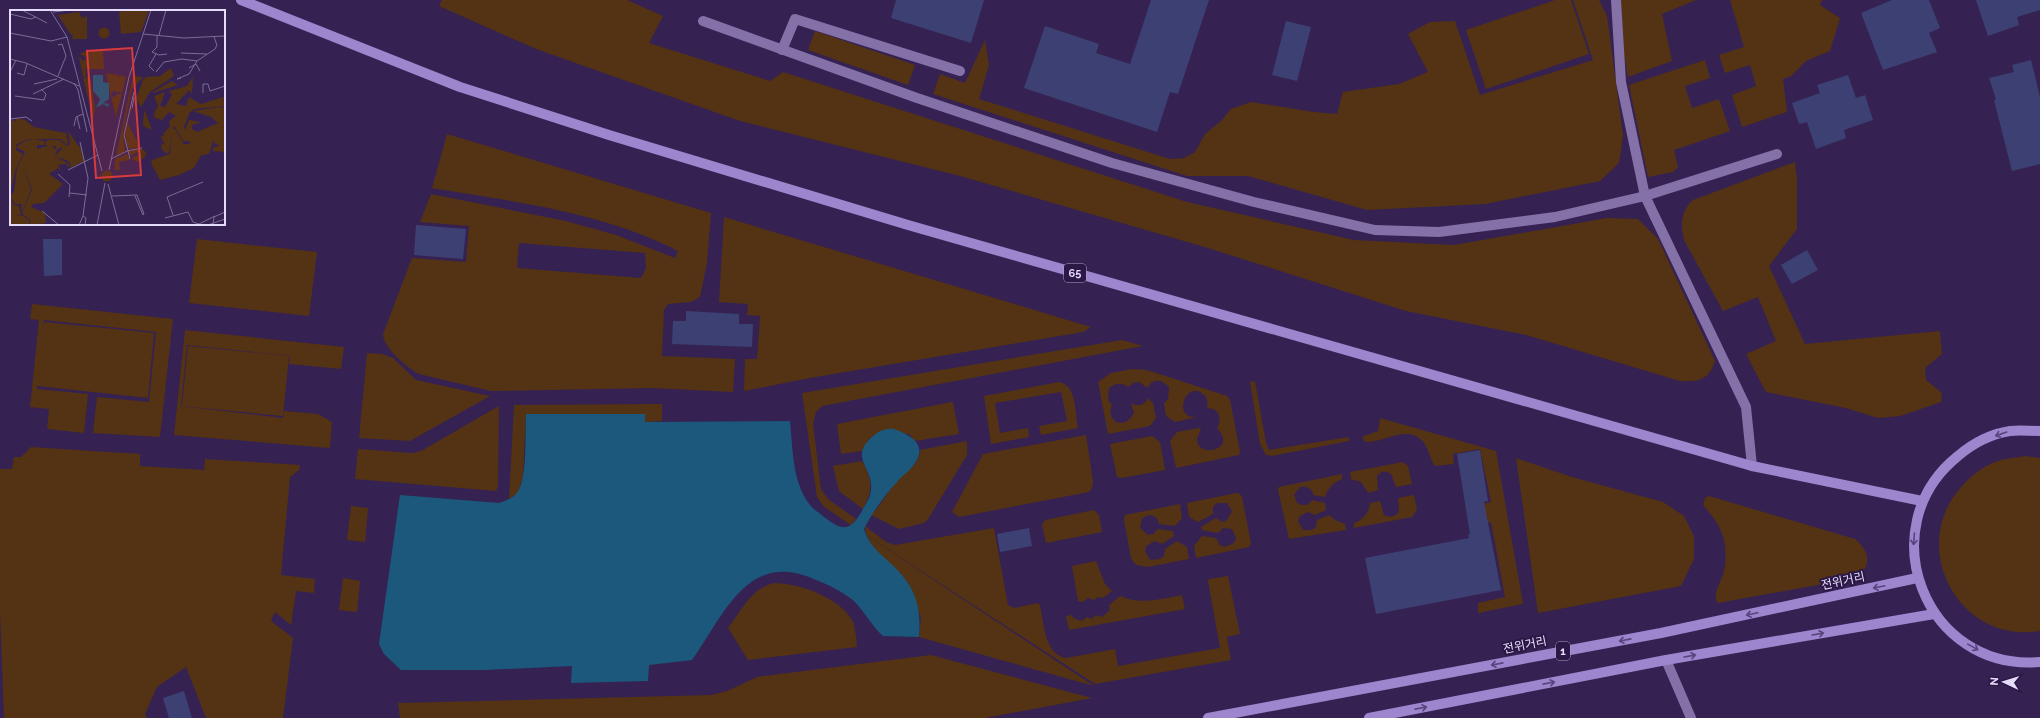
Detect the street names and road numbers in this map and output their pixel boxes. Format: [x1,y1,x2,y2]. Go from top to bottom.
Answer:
road number: 65 [1064,264,1086,282]
street label: 전위거리 [1820,570,1866,592]
street label: 전위거리 [1502,634,1548,656]
road number: 1 [1556,642,1570,660]

